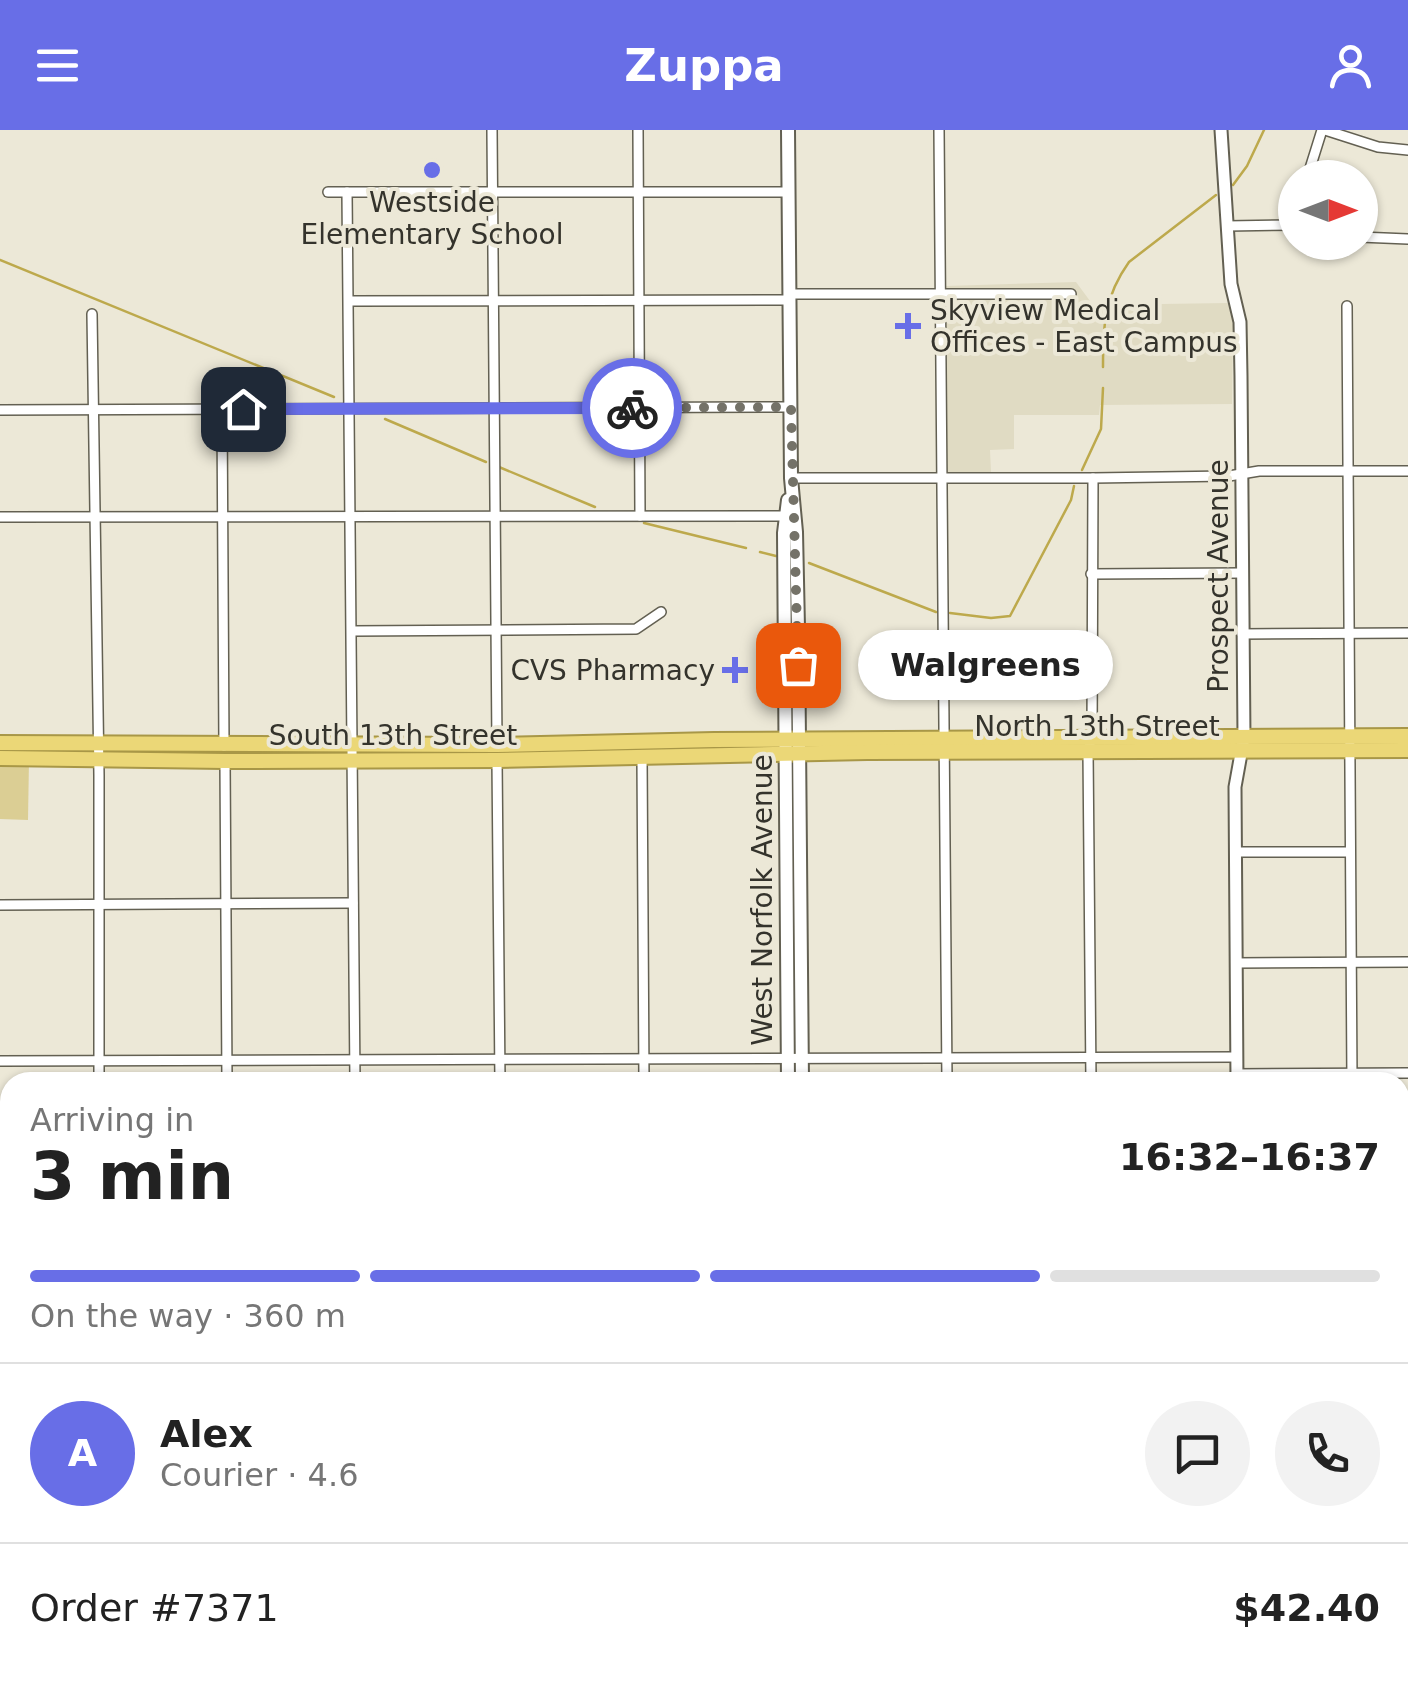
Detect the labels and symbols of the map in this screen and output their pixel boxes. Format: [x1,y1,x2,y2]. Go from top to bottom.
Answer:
marker: Westside Elementary School [421,159,443,181]
north arrow [1278,160,1378,260]
place label: Westside Elementary School [300,186,564,251]
place label: Skyview Medical Offices - East Campus [930,294,1238,359]
marker: Skyview Medical Offices - East Campus [895,313,921,339]
courier [582,358,682,458]
pin [201,367,286,452]
street label: Prospect Avenue [1202,459,1235,693]
pin [756,623,841,708]
callout: Walgreens [858,630,1113,700]
place label: CVS Pharmacy [510,654,715,687]
marker: CVS Pharmacy [724,659,746,681]
street label: North 13th Street [974,710,1220,743]
street label: South 13th Street [269,719,517,752]
street label: West Norfolk Avenue [746,754,779,1046]

